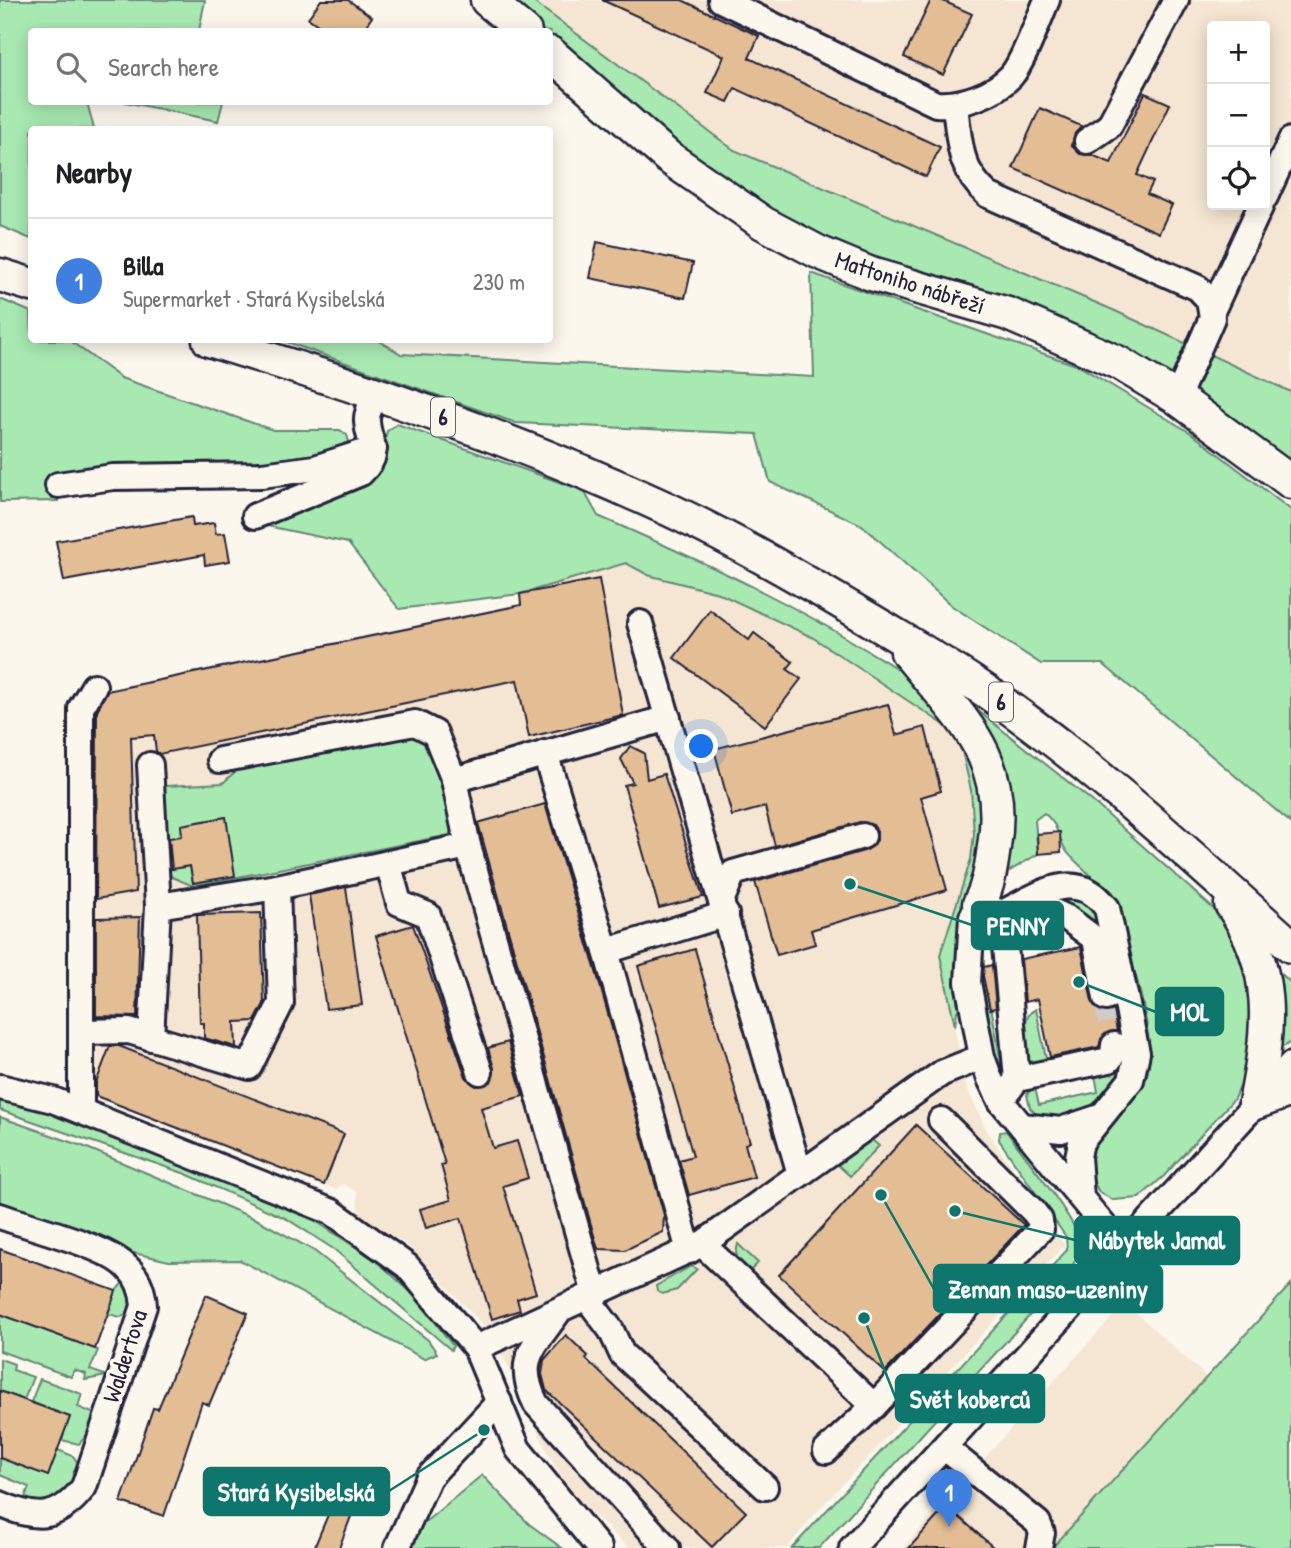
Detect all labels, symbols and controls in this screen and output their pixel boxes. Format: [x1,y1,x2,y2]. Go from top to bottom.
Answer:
map controls [1207,21,1270,210]
button: + [1207,21,1270,84]
search box [28,28,553,105]
icon: search [52,48,90,86]
text: Search here [108,49,219,84]
button: − [1207,84,1270,147]
button: locate [1207,147,1270,210]
text: Nearby [56,152,132,192]
street label: Mattoniho nábřeží [831,243,989,321]
text: Billa [123,248,163,283]
text: 1 [75,266,83,297]
text: 230 m [473,266,525,297]
text: Supermarket · Stará Kysibelská [123,283,385,314]
road number: 6 [431,398,455,436]
road number: 6 [989,682,1013,722]
your location [684,729,718,763]
callout: PENNY [972,902,1063,949]
text: PENNY [986,908,1050,943]
callout: MOL [1156,988,1223,1035]
text: MOL [1170,994,1210,1029]
callout: Nábytek Jamal [1075,1217,1239,1264]
text: Nábytek Jamal [1089,1222,1226,1258]
callout: Zeman maso-uzeniny [934,1265,1162,1312]
text: Zeman maso-uzeniny [948,1271,1148,1307]
street label: Waldertova [94,1305,154,1406]
callout: Svět koberců [896,1375,1044,1422]
text: Svět koberců [910,1381,1031,1416]
callout: Stará Kysibelská [204,1468,389,1515]
pin: 1 [926,1469,972,1527]
text: Stará Kysibelská [218,1474,375,1510]

